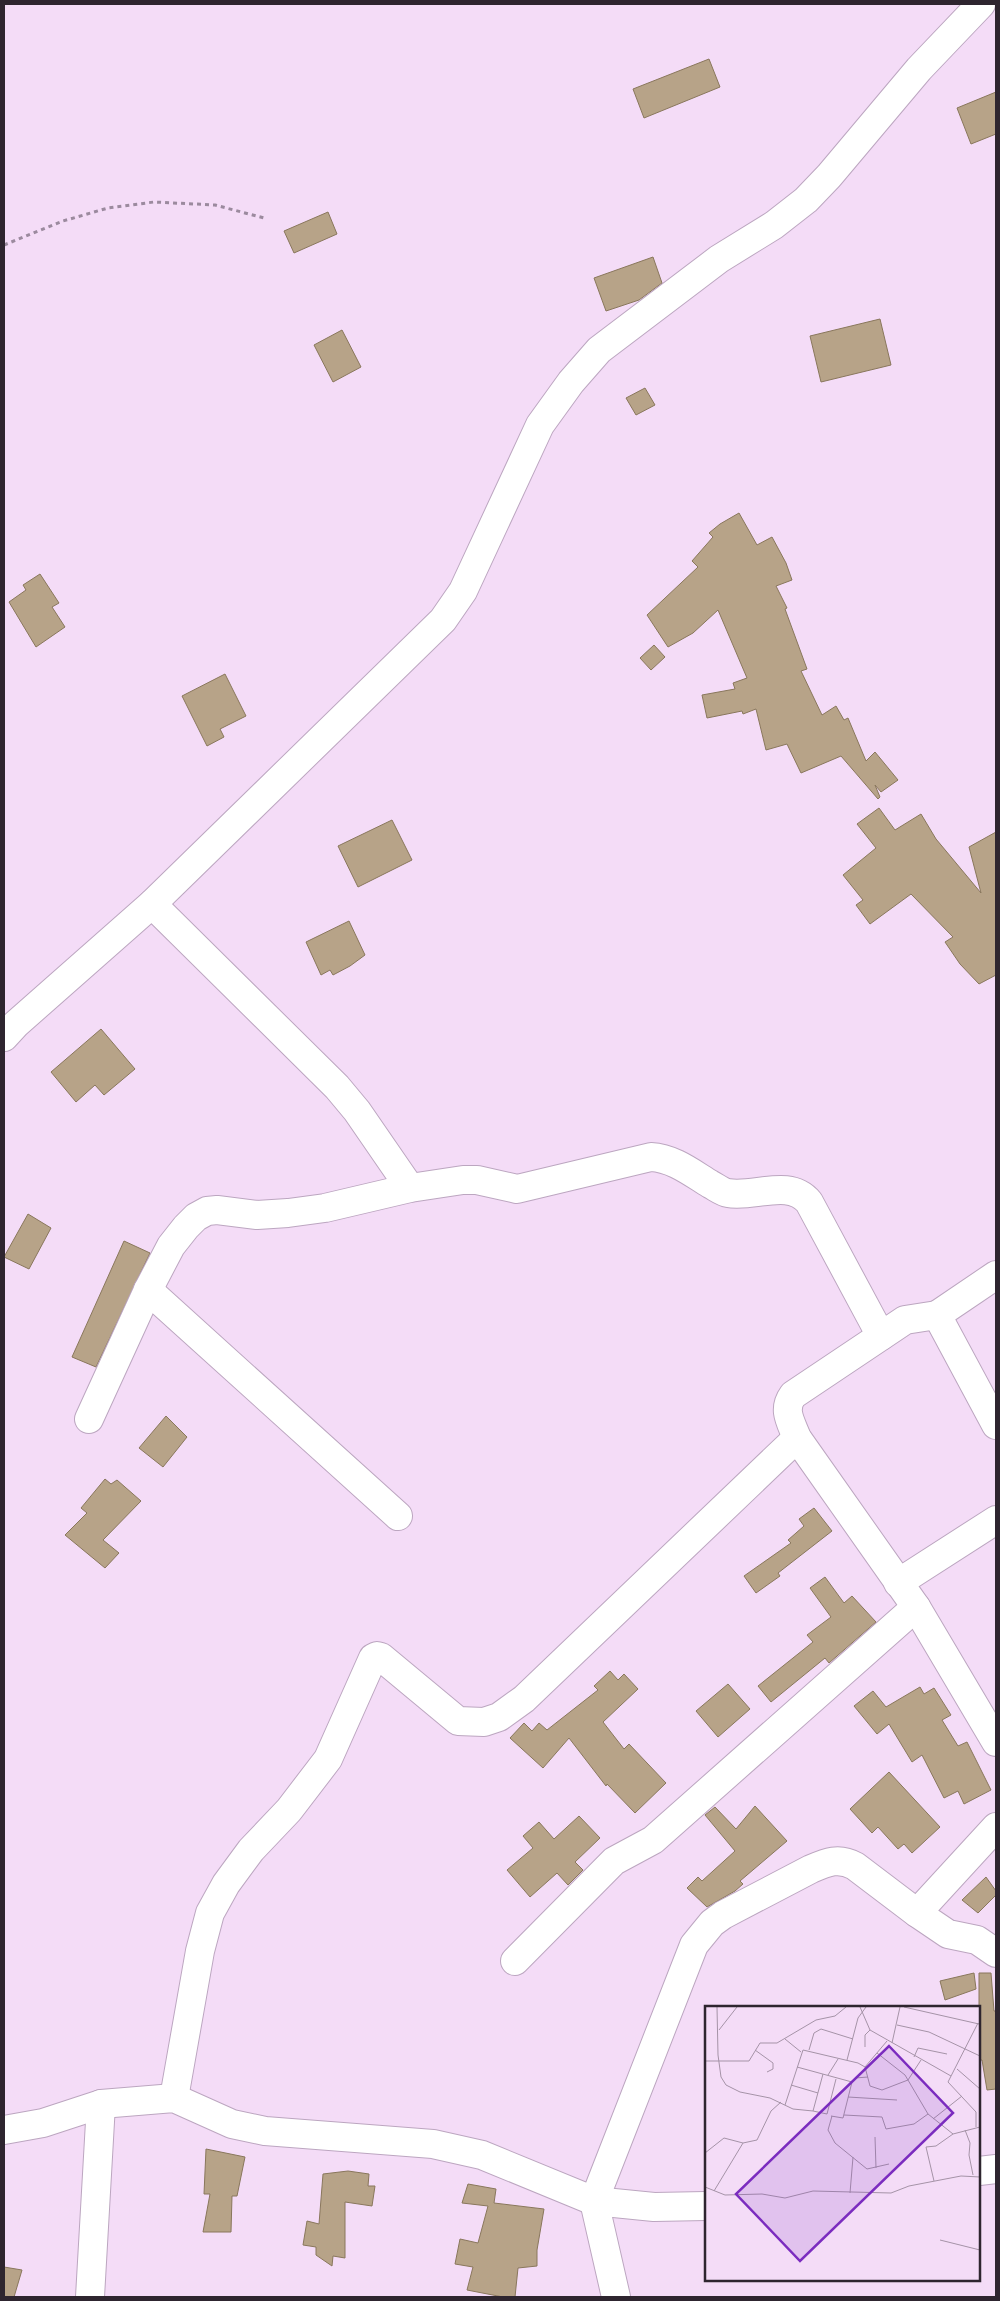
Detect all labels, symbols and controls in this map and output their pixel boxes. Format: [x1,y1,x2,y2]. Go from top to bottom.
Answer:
inset map [705,2006,980,2281]

